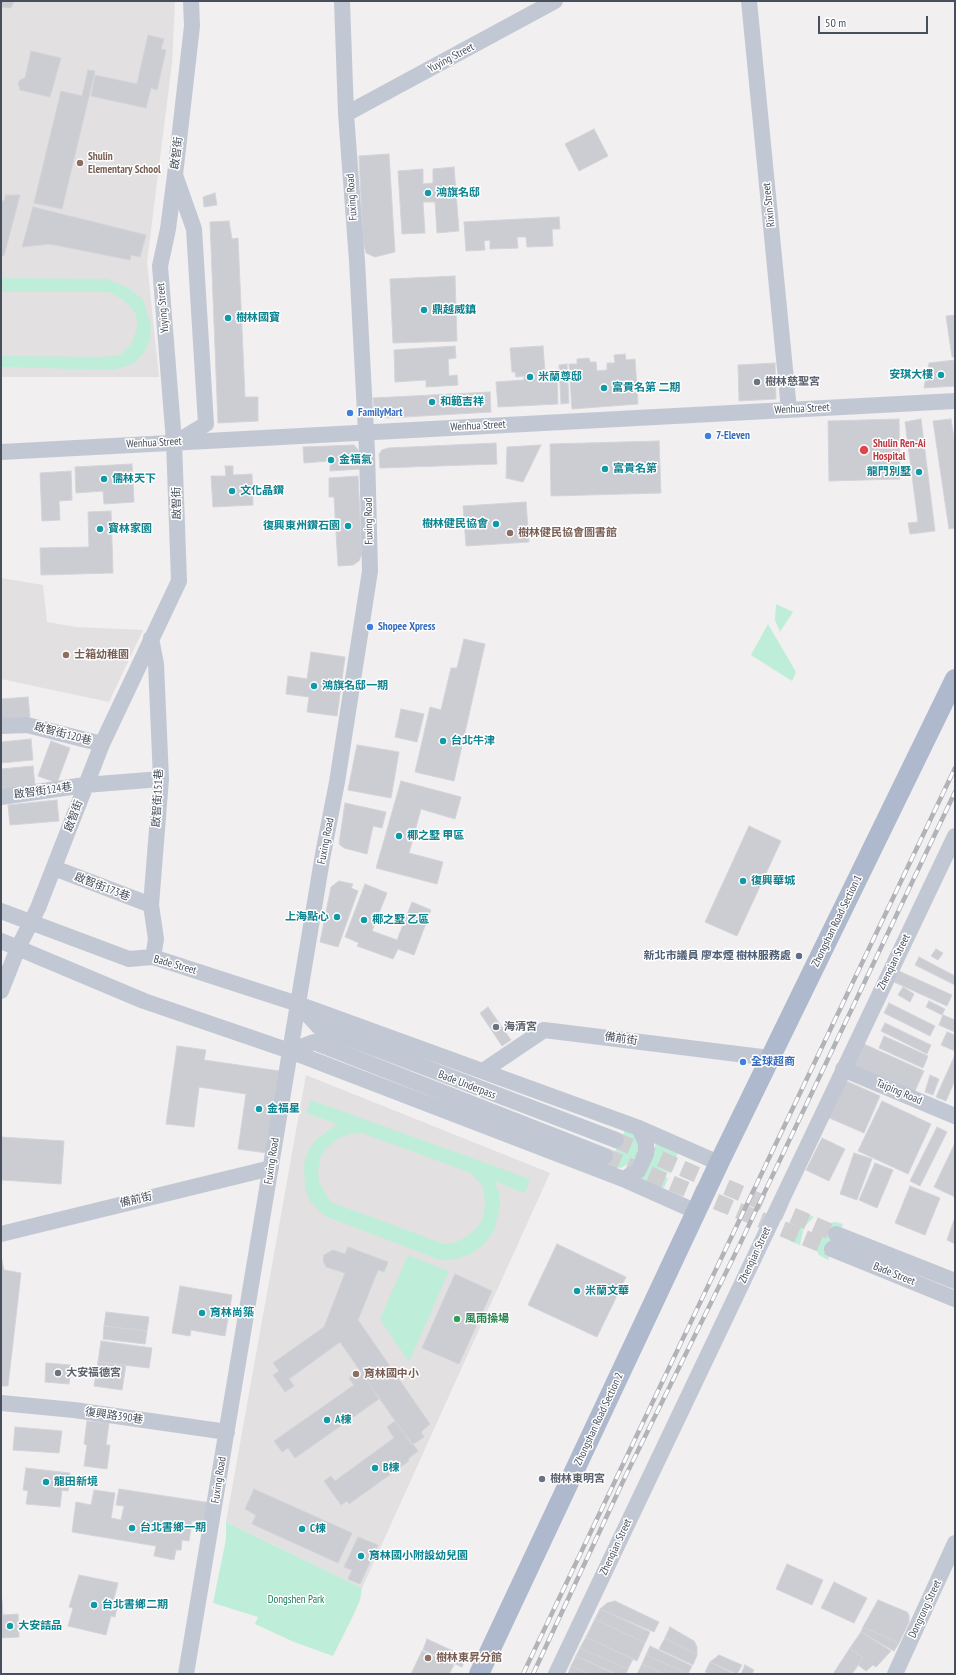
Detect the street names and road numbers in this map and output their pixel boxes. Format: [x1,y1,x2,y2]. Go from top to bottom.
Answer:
street label: Yuying Street [426,40,476,76]
street label: 啟智街 [168,136,186,170]
street label: Fuxing Road [344,173,360,221]
street label: Rixin Street [760,182,778,228]
street label: Yuying Street [154,282,172,334]
street label: Wenhua Street [774,401,830,417]
street label: Wenhua Street [450,418,506,434]
street label: Wenhua Street [126,435,182,451]
street label: 啟智街 [170,486,184,520]
street label: Fuxing Road [362,497,376,545]
street label: 啟智街120巷 [33,720,93,748]
street label: 啟智街151巷 [150,768,166,828]
street label: 啟智街124巷 [13,780,73,802]
street label: 啟智街 [62,798,86,834]
street label: Fuxing Road [315,817,337,865]
street label: 啟智街173巷 [72,870,132,904]
street label: Zhongshan Road Section 1 [809,873,865,969]
street label: Zhenqian Street [875,932,913,992]
street label: Bade Street [152,953,198,977]
street label: 備前街 [604,1030,638,1048]
street label: Bade Underpass [436,1068,498,1102]
street label: Taiping Road [874,1076,924,1108]
street label: Fuxing Road [262,1137,282,1185]
street label: 備前街 [118,1190,154,1210]
street label: Zhenqian Street [736,1225,774,1285]
street label: Bade Street [871,1260,917,1288]
street label: Zhongshan Road Section 2 [572,1371,626,1467]
street label: 復興路390巷 [84,1405,144,1427]
street label: Fuxing Road [209,1456,229,1504]
street label: Zhenqian Street [597,1517,635,1577]
street label: Dongrong Street [906,1578,944,1640]

